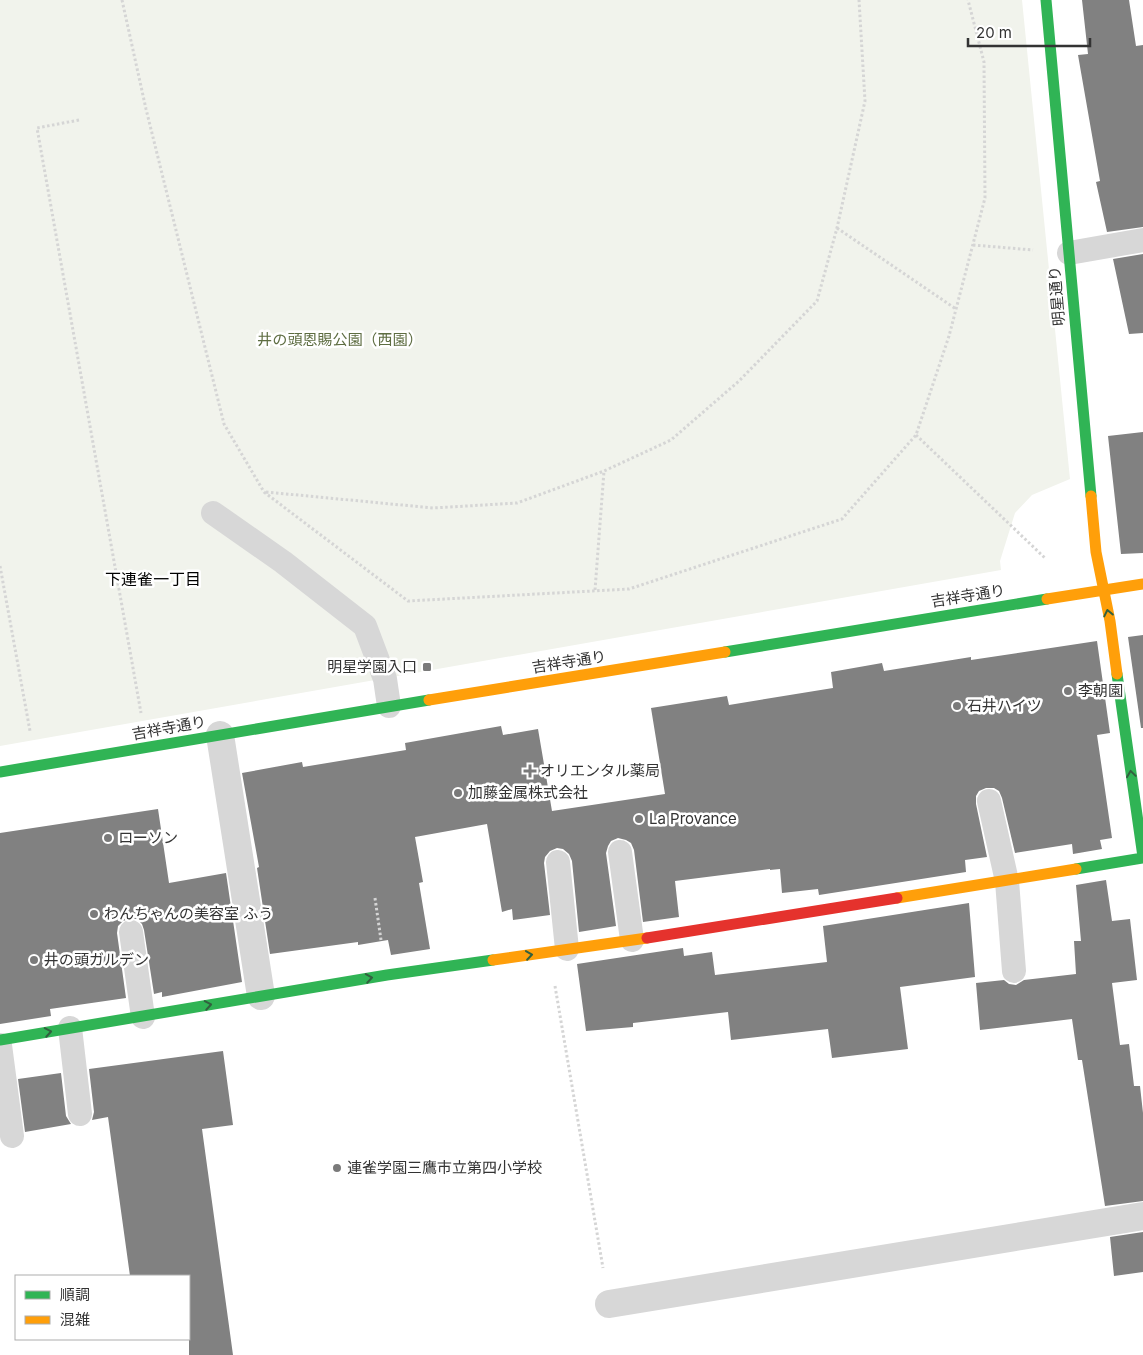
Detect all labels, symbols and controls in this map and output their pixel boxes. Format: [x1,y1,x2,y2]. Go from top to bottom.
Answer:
scale bar [968,15,1090,47]
text: 20 m [976,23,1012,42]
street label: 明星通り [1044,265,1069,327]
park label: 井の頭恩賜公園（西園） [257,330,423,349]
district label: 下連雀一丁目 [105,569,201,589]
street label: 吉祥寺通り [929,580,1006,611]
one-way arrow [1103,608,1114,617]
street label: 吉祥寺通り [530,646,607,677]
place label: 明星学園入口 [327,657,417,676]
marker: 明星学園入口 [421,661,433,673]
place label: 李朝園 [1078,681,1123,700]
marker: 李朝園 [1062,685,1074,697]
place label: 石井ハイツ [967,696,1042,715]
marker: 石井ハイツ [951,700,963,712]
street label: 吉祥寺通り [130,712,208,743]
place label: オリエンタル薬局 [540,761,660,780]
marker: オリエンタル薬局 [524,765,536,777]
one-way arrow [1127,769,1137,778]
place label: 加藤金属株式会社 [468,783,588,802]
marker: 加藤金属株式会社 [452,787,464,799]
place label: La Provance [649,809,737,828]
marker: La Provance [633,813,645,825]
place label: ローソン [118,828,178,847]
marker: ローソン [102,832,114,844]
place label: わんちゃんの美容室 ふう [104,904,273,923]
marker: わんちゃんの美容室 ふう [88,908,100,920]
place label: 井の頭ガルデン [44,950,149,969]
one-way arrow [526,950,534,961]
marker: 井の頭ガルデン [28,954,40,966]
one-way arrow [364,974,373,984]
one-way arrow [204,1001,213,1011]
one-way arrow [44,1028,52,1038]
place label: 連雀学園三鷹市立第四小学校 [347,1158,542,1177]
marker: 連雀学園三鷹市立第四小学校 [331,1162,343,1174]
legend [15,1275,190,1340]
text: 順調 [60,1285,90,1304]
text: 混雑 [60,1310,90,1329]

